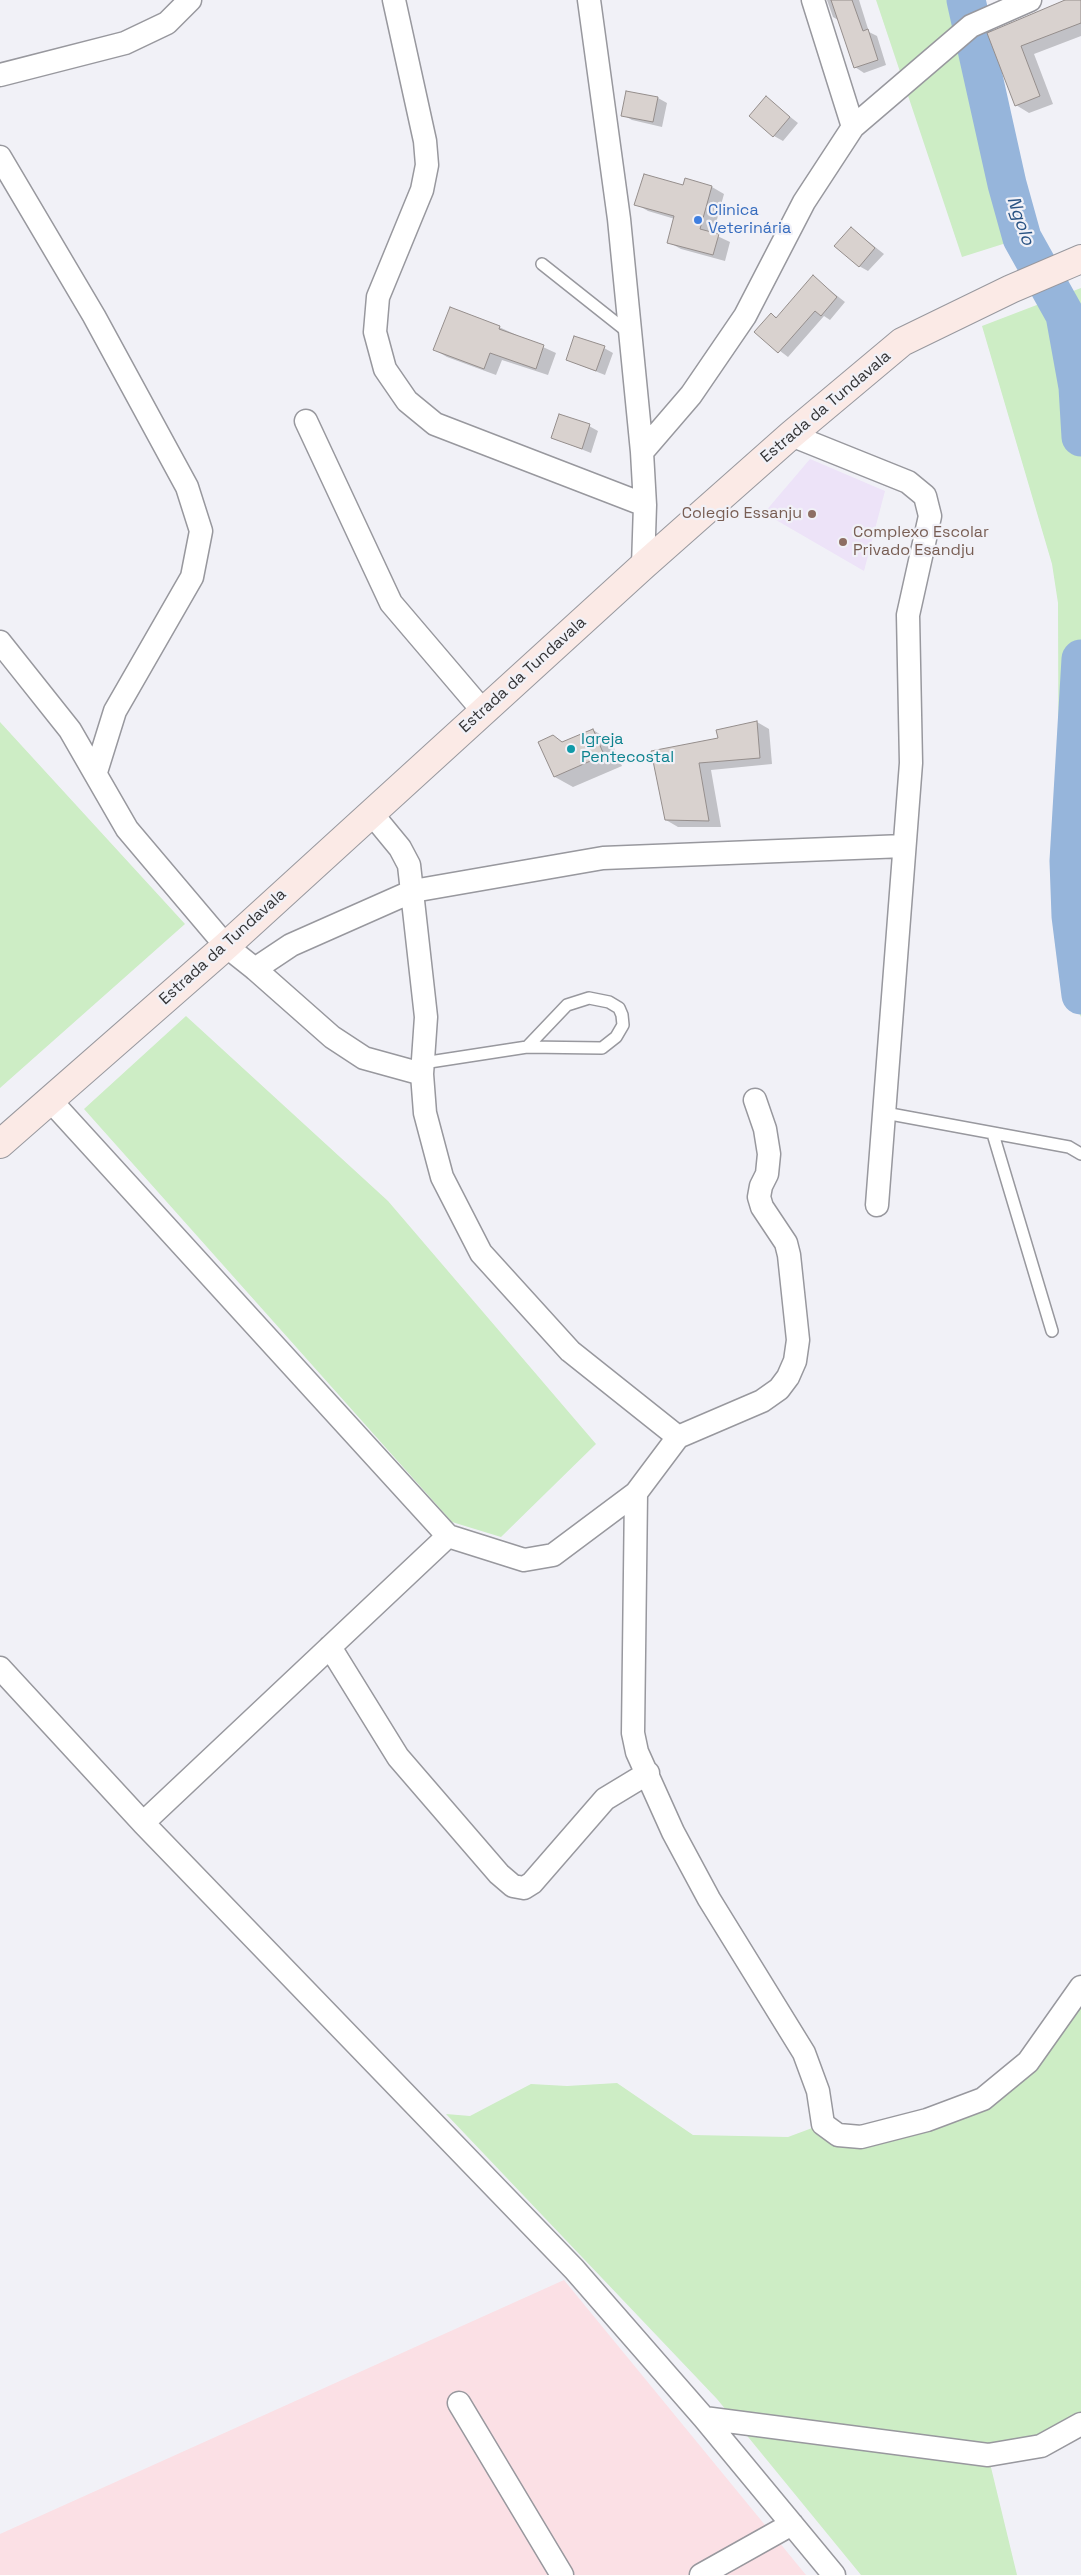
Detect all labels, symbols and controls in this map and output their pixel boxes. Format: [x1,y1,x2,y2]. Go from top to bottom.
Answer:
water label: Ngolo [1002,194,1038,248]
place label: Clinica Veterinária [708,201,791,239]
marker: Clinica Veterinária [692,214,704,226]
street label: Estrada da Tundavala [757,347,895,467]
place label: Colegio Essanju [682,504,802,524]
marker: Colegio Essanju [806,508,818,520]
place label: Complexo Escolar Privado Esandju [853,523,989,561]
marker: Complexo Escolar Privado Esandju [837,536,849,548]
street label: Estrada da Tundavala [456,613,590,737]
place label: Igreja Pentecostal [581,730,674,768]
marker: Igreja Pentecostal [565,743,577,755]
street label: Estrada da Tundavala [156,885,290,1009]

